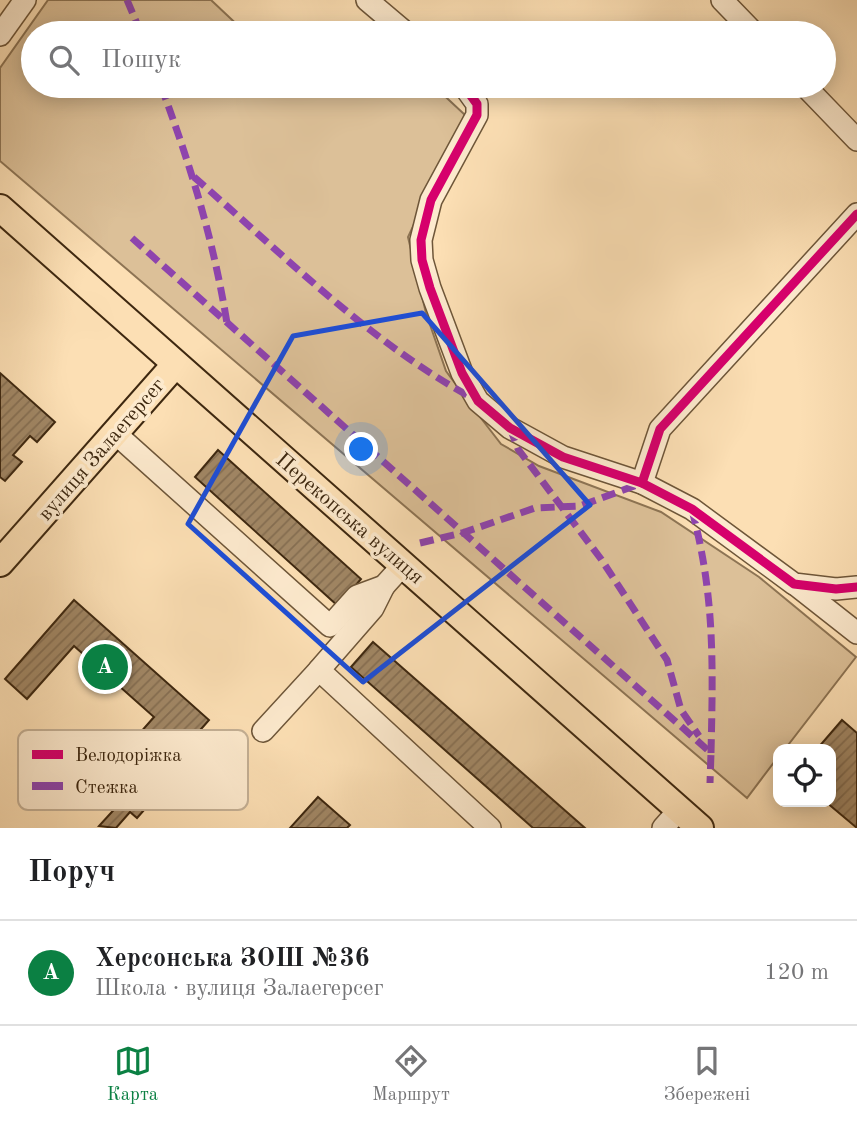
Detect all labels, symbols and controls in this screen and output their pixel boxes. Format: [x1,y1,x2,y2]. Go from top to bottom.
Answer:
search box [21,21,836,98]
icon: search [45,41,83,79]
text: Пошук [101,47,181,73]
street label: вулиця Залаегерсег [35,375,169,525]
your location [344,432,378,466]
street label: Перекопська вулиця [271,449,427,589]
pin: A [82,641,128,693]
legend [18,730,248,810]
map controls [773,744,836,807]
button: locate [773,744,836,807]
text: Велодоріжка [75,747,182,766]
text: Стежка [75,779,139,798]
text: Поруч [28,858,115,888]
text: Херсонська ЗОШ №36 [95,946,370,972]
text: A [42,961,60,984]
text: 120 m [764,961,829,984]
text: Школа · вулиця Залаегерсег [95,977,384,1000]
tab: Карта [107,1042,158,1107]
tab: Маршрут [372,1042,450,1107]
tab: Збережені [664,1042,750,1107]

